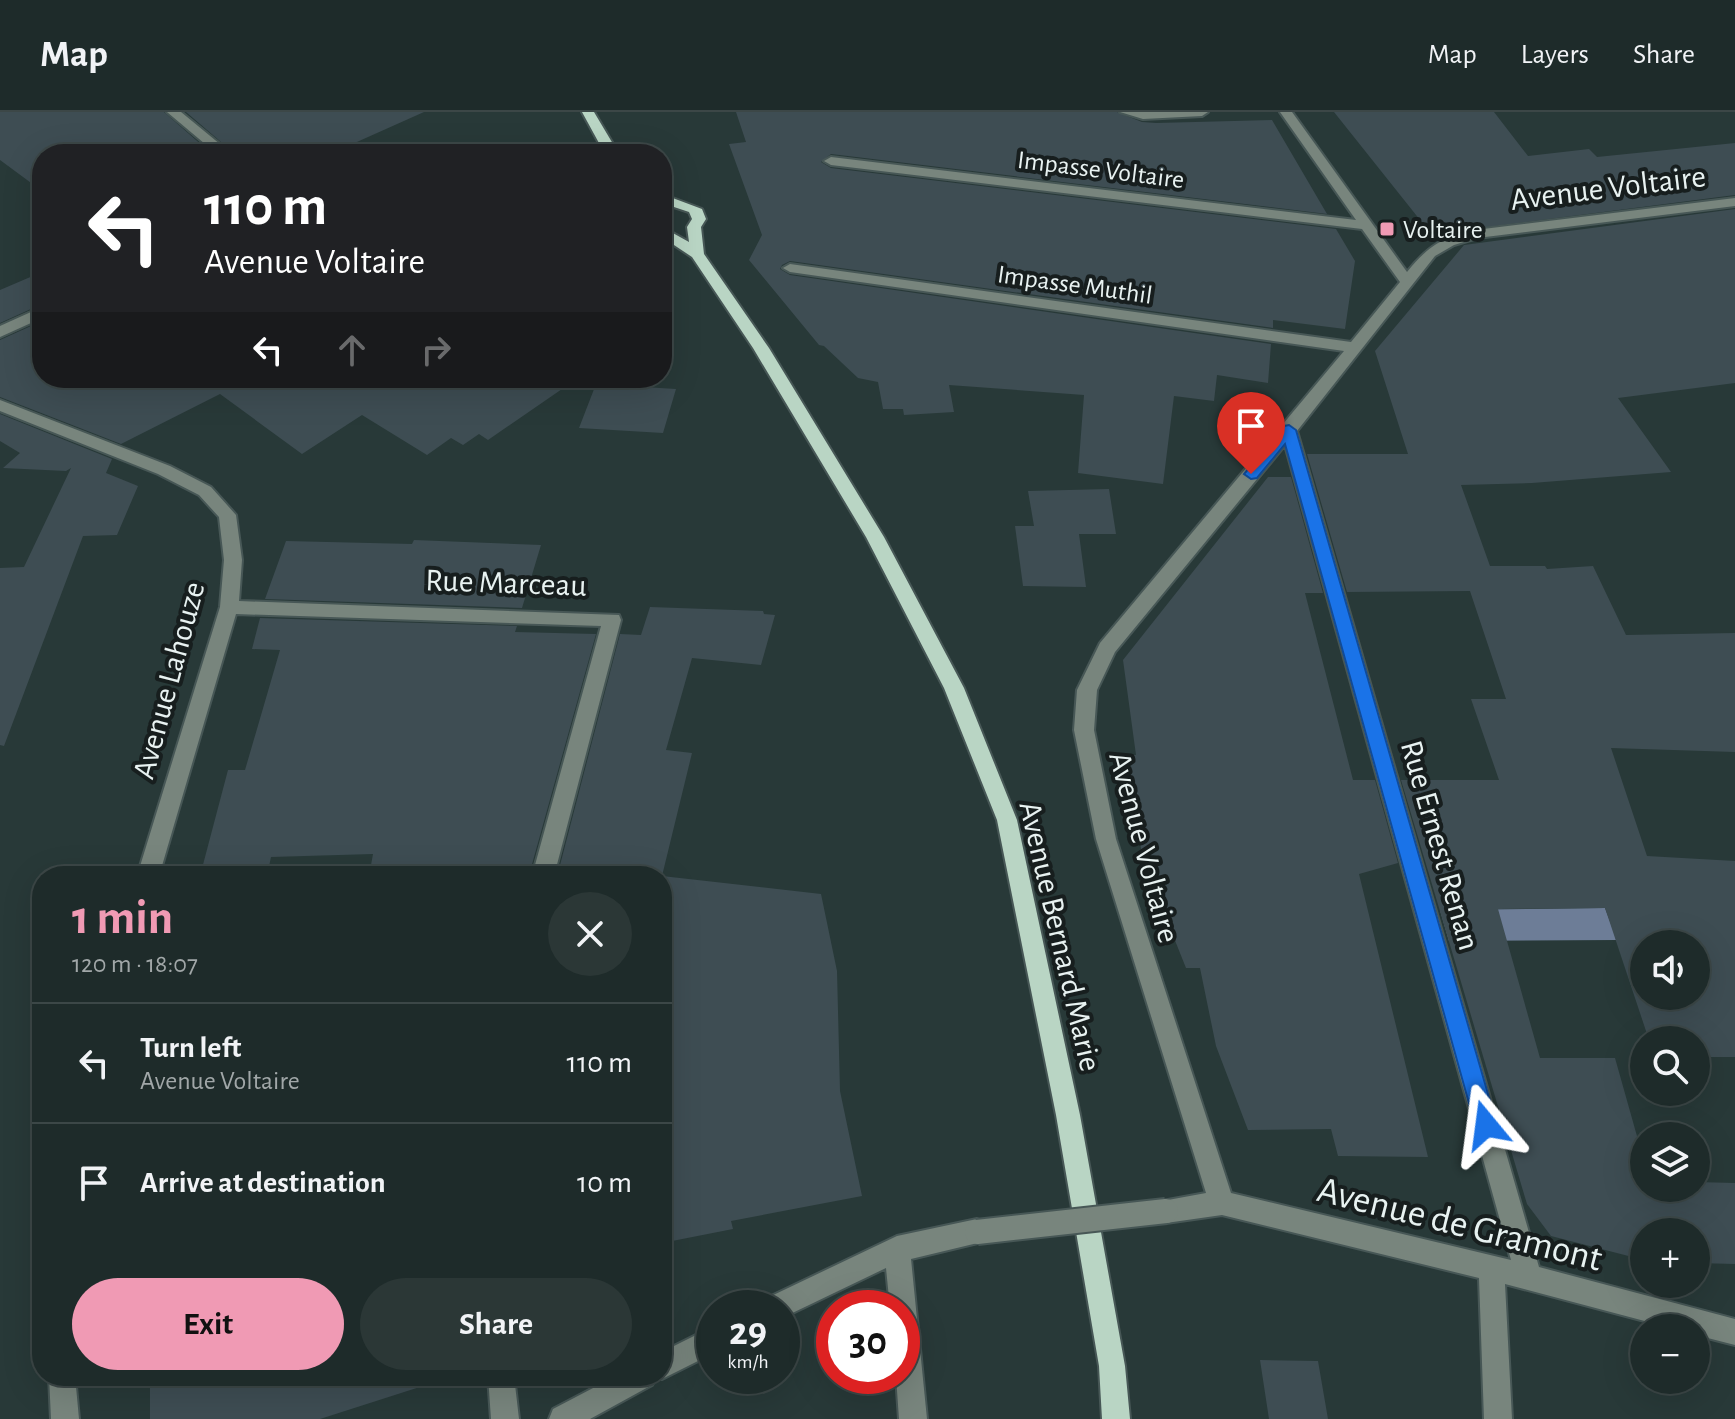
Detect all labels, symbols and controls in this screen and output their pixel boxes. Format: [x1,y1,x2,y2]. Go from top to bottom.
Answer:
text: Map [40,36,108,74]
text: Map [1428,41,1477,69]
text: Layers [1521,41,1589,69]
text: Share [1633,41,1695,69]
street label: Impasse Voltaire [1016,147,1186,193]
street label: Avenue Voltaire [1509,160,1708,216]
icon: left [72,176,176,280]
text: 110 m [204,179,327,235]
place label: Voltaire [1403,217,1483,243]
marker: Voltaire [1378,220,1396,238]
text: Avenue Voltaire [204,244,425,280]
street label: Impasse Muthil [996,261,1154,309]
icon: left [246,328,290,372]
icon: ahead [330,328,374,372]
icon: right [414,328,458,372]
pin [1217,392,1285,474]
icon: arrive [1229,404,1273,448]
street label: Rue Marceau [425,564,587,602]
street label: Avenue Lahouze [127,578,211,782]
street label: Rue Ernest Renan [1395,737,1485,954]
street label: Avenue Voltaire [1103,748,1185,946]
street label: Avenue Bernard Marie [1013,798,1107,1074]
button: close [548,892,632,976]
text: 1 min [72,895,173,943]
map controls [1630,930,1710,1394]
button: sound [1630,930,1710,1010]
text: 120 m · 18:07 [72,951,198,977]
button: search [1630,1026,1710,1106]
text: Turn left [140,1033,241,1063]
icon: left [72,1041,116,1085]
text: 110 m [567,1048,632,1078]
text: Avenue Voltaire [140,1068,300,1094]
position arrow [1444,1083,1528,1167]
button: layers [1630,1122,1710,1202]
icon: arrive [72,1161,116,1205]
text: Arrive at destination [140,1168,386,1198]
text: 10 m [577,1168,632,1198]
street label: Avenue de Gramont [1313,1171,1606,1279]
button: + [1630,1218,1710,1298]
button: Exit [72,1278,344,1370]
button: Share [360,1278,632,1370]
speed limit sign: 30 [816,1290,920,1394]
text: 29 [729,1312,767,1352]
button: − [1630,1314,1710,1394]
text: km/h [727,1352,769,1372]

